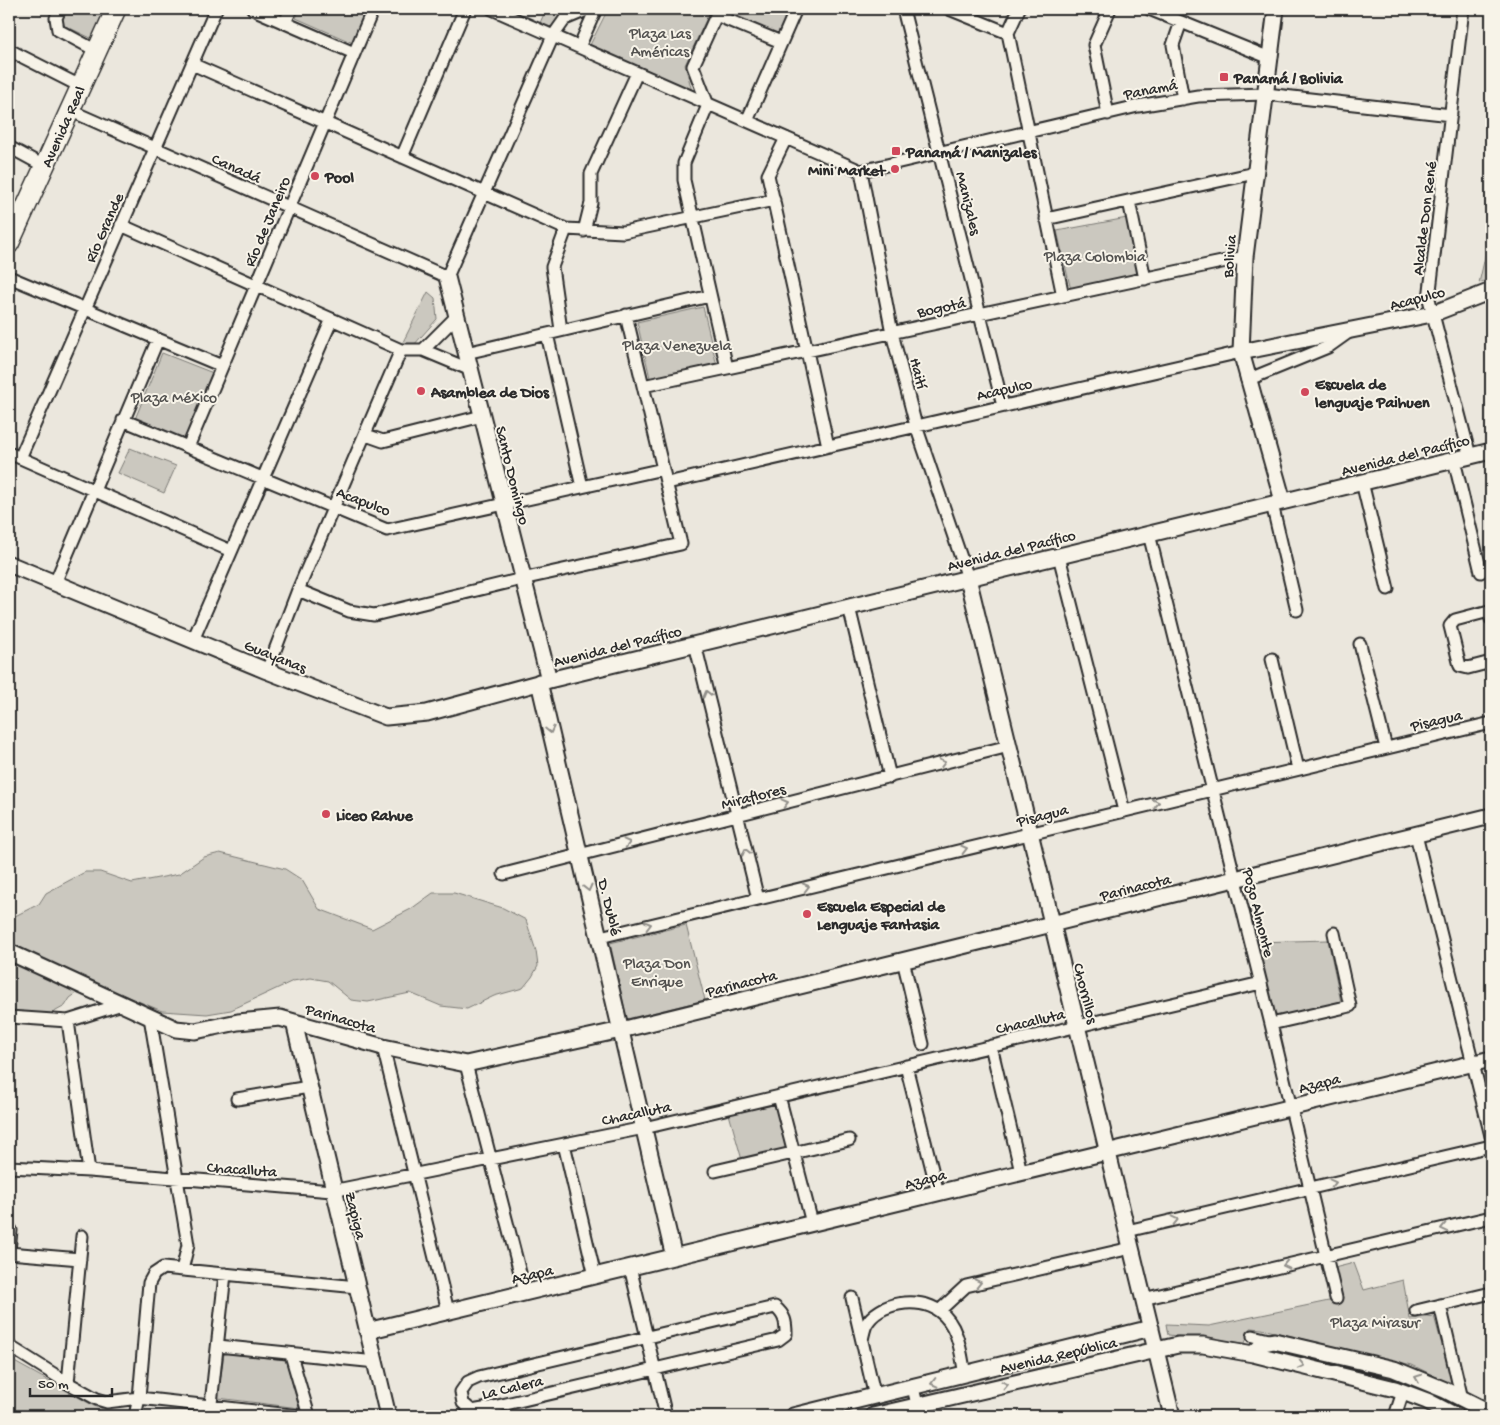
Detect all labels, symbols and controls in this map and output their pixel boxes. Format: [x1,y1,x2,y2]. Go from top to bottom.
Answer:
park label: Plaza Las Américas [628,26,692,63]
marker: Panamá / Bolivia [1218,71,1230,83]
place label: Panamá / Bolivia [1233,71,1344,90]
street label: Panamá [1121,77,1180,106]
street label: Avenida Real [39,84,92,171]
marker: Panamá / Manizales [890,145,902,157]
place label: Panamá / Manizales [905,145,1038,164]
street label: Canadá [208,151,264,190]
street label: Alcalde Don René [1410,160,1443,277]
place label: Mini Market [808,163,886,182]
marker: Mini Market [889,163,901,175]
marker: Pool [309,170,321,182]
place label: Pool [324,170,354,189]
street label: Manizales [950,170,984,239]
street label: Río de Janeiro [242,174,297,270]
street label: Río Grande [83,190,130,266]
street label: Bolivia [1220,233,1243,279]
park label: Plaza Colombia [1043,249,1147,268]
street label: Acapulco [1388,284,1448,317]
street label: Bogotá [915,295,969,324]
park label: Plaza Venezuela [621,338,733,357]
street label: Haití [904,356,930,392]
street label: Acapulco [975,376,1034,407]
place label: Escuela de lenguaje Paihuen [1314,377,1430,414]
marker: Asamblea de Dios [415,385,427,397]
place label: Asamblea de Dios [430,385,550,404]
marker: Escuela de lenguaje Paihuen [1299,386,1311,398]
park label: Plaza México [130,390,217,409]
street label: Santo Domingo [489,424,532,527]
street label: Avenida del Pacífico [1340,432,1472,483]
street label: Acapulco [333,484,392,522]
street label: Avenida del Pacífico [946,527,1078,578]
street label: Avenida del Pacífico [552,623,684,674]
street label: Guayanas [241,637,310,680]
one-way arrow [702,689,713,698]
street label: Pisagua [1408,707,1466,738]
one-way arrow [544,725,555,734]
one-way arrow [938,758,947,769]
street label: Miraflores [720,781,789,816]
one-way arrow [780,798,789,809]
one-way arrow [1151,798,1160,809]
street label: Pisagua [1014,802,1072,833]
marker: Liceo Rahue [320,808,332,820]
place label: Liceo Rahue [336,808,413,827]
one-way arrow [623,838,632,849]
one-way arrow [959,844,968,855]
one-way arrow [741,848,751,856]
street label: Pozo Almonte [1236,865,1277,960]
street label: Parinacota [1097,871,1174,908]
street label: D. Dublé [591,877,624,939]
one-way arrow [801,882,810,893]
one-way arrow [582,883,593,892]
place label: Escuela Especial de Lenguaje Fantasia [817,899,946,936]
marker: Escuela Especial de Lenguaje Fantasia [801,908,813,920]
one-way arrow [643,920,652,931]
park label: Plaza Don Enrique [622,956,691,993]
street label: Chorrillos [1067,962,1101,1027]
street label: Parinacota [703,967,780,1004]
street label: Parinacota [302,1001,379,1040]
street label: Chacalluta [994,1006,1068,1041]
street label: Azapa [1297,1071,1344,1100]
street label: Chacalluta [600,1099,674,1132]
street label: Chacalluta [206,1160,279,1184]
street label: Azapa [903,1167,950,1196]
one-way arrow [1328,1178,1337,1189]
street label: Zapiga [339,1190,369,1243]
one-way arrow [1170,1215,1179,1226]
one-way arrow [1439,1222,1448,1233]
one-way arrow [1281,1259,1290,1270]
street label: Azapa [510,1262,557,1290]
one-way arrow [973,1278,982,1289]
park label: Plaza Mirasur [1329,1315,1421,1334]
street label: Avenida República [998,1334,1120,1380]
one-way arrow [1296,1359,1305,1370]
scale bar [30,1365,112,1397]
street label: La Calera [480,1373,546,1406]
one-way arrow [1414,1374,1423,1384]
text: 50 m [38,1376,69,1394]
one-way arrow [929,1377,938,1388]
one-way arrow [1001,1380,1010,1391]

